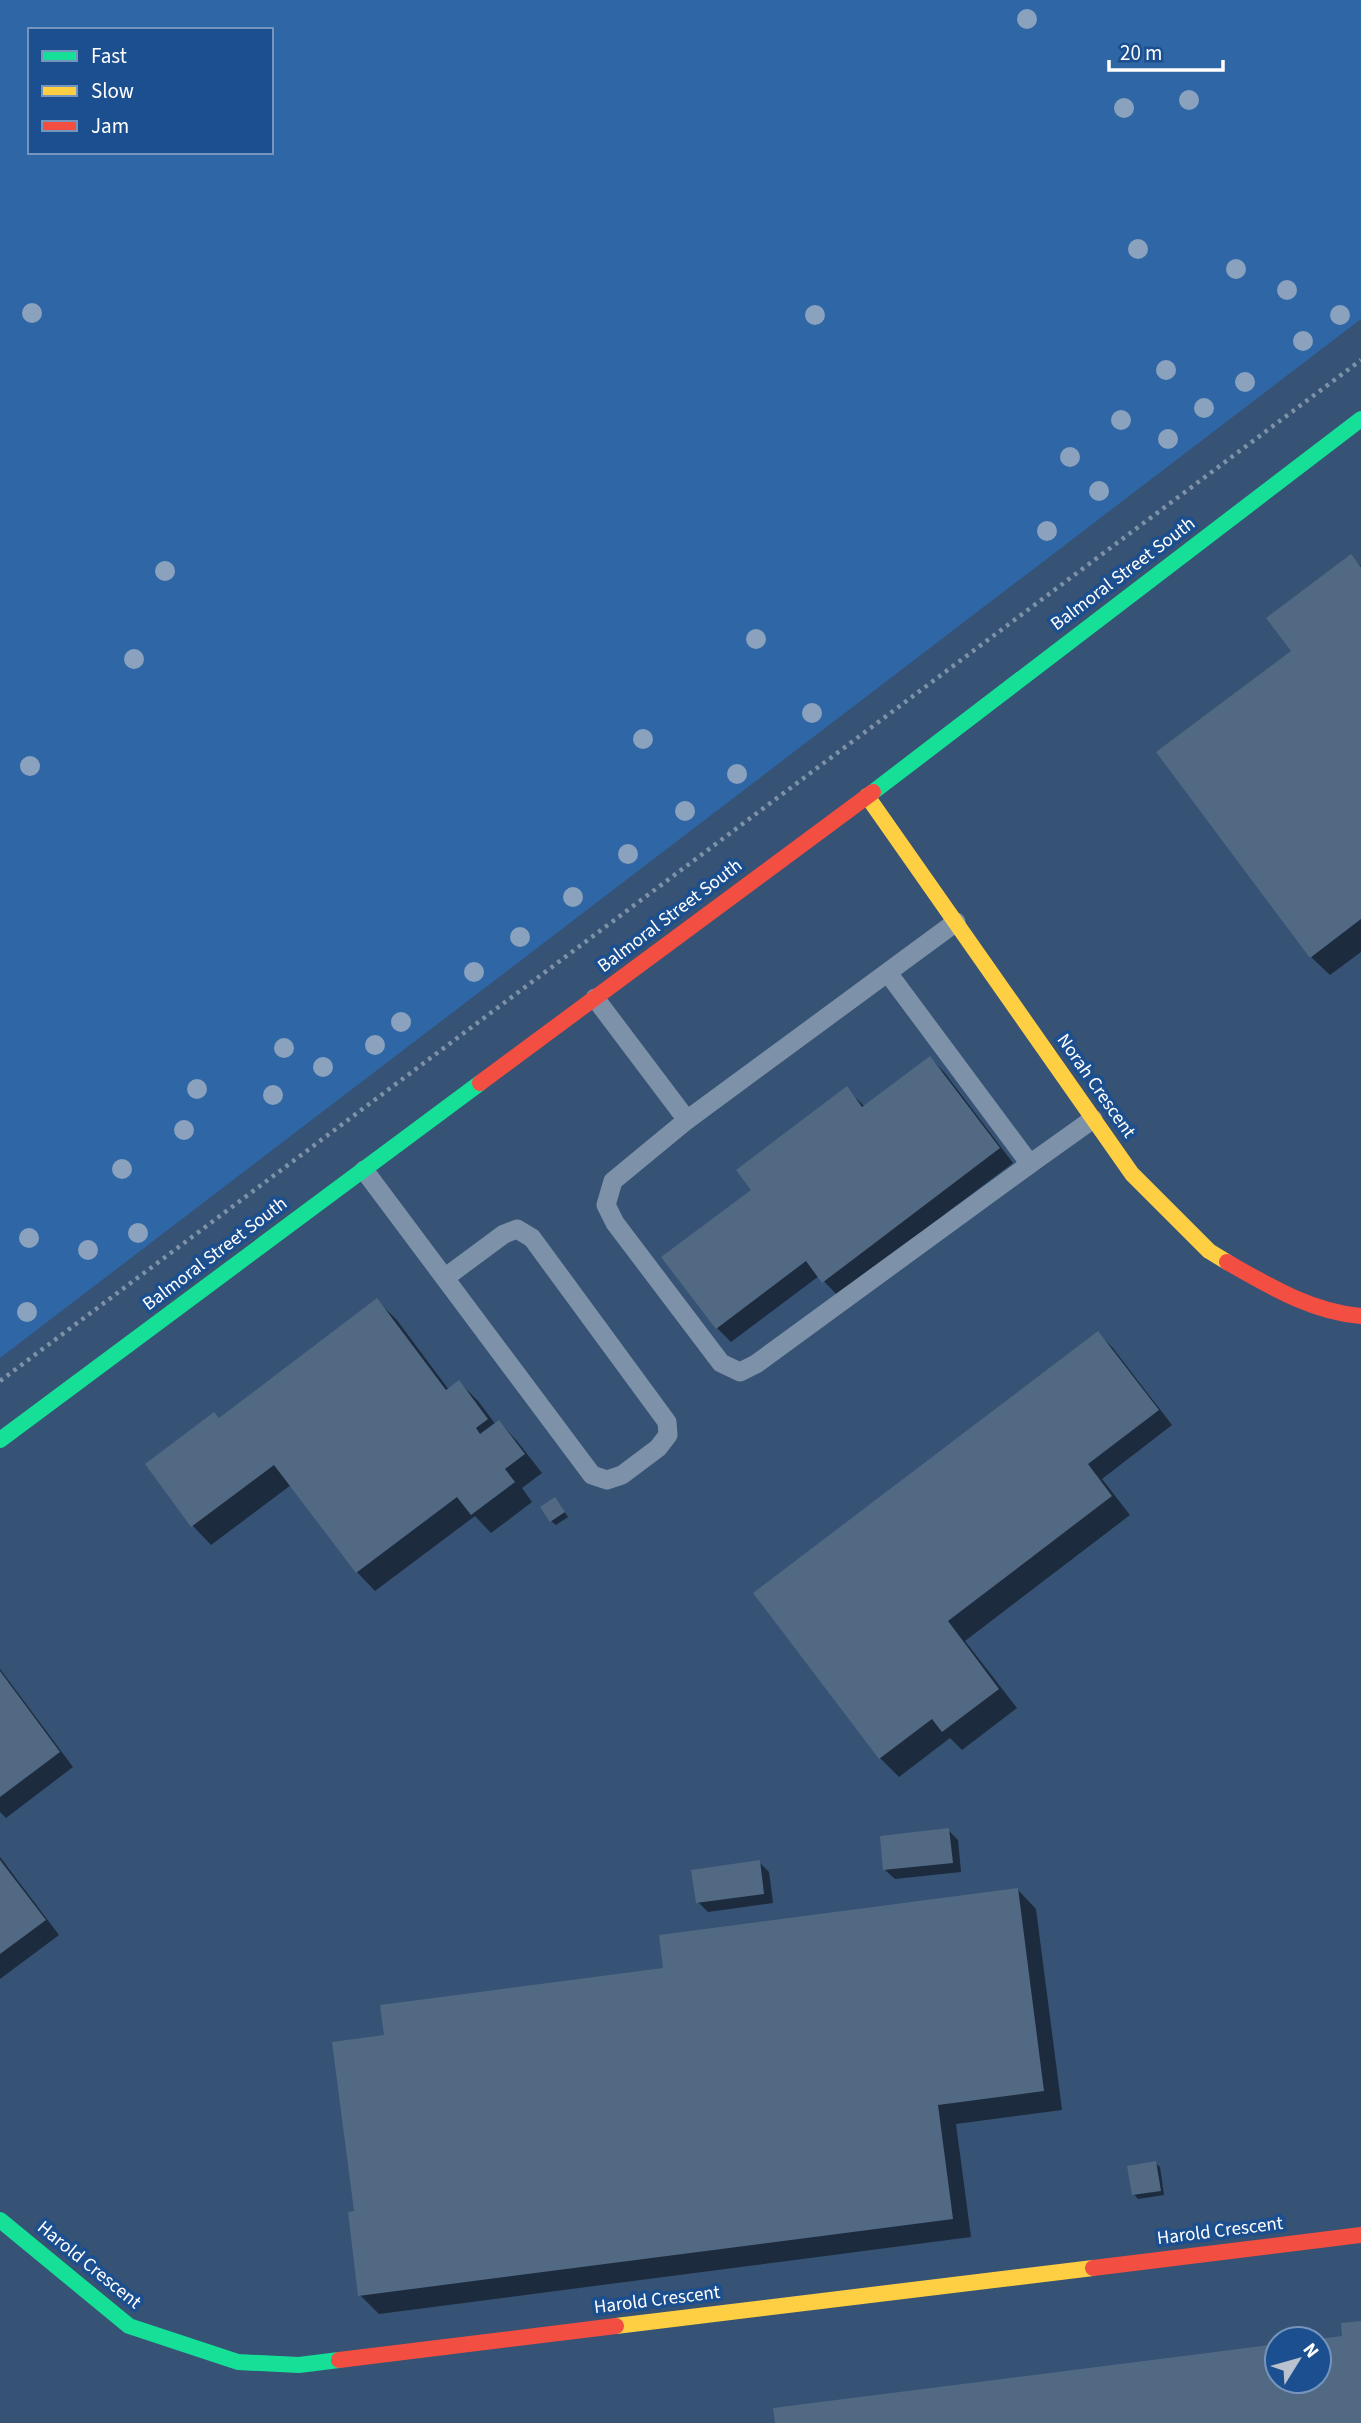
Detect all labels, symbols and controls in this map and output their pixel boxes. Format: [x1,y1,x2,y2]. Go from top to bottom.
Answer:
legend [28,28,273,154]
scale bar [1109,28,1223,72]
text: 20 m [1120,38,1162,68]
text: Fast [91,41,127,71]
text: Slow [91,76,134,106]
text: Jam [91,111,129,141]
street label: Balmoral Street South [1045,511,1201,637]
street label: Balmoral Street South [592,853,748,979]
street label: Norah Crescent [1050,1028,1142,1144]
street label: Balmoral Street South [137,1191,293,1317]
street label: Harold Crescent [1155,2210,1285,2252]
street label: Harold Crescent [31,2215,147,2316]
street label: Harold Crescent [592,2279,722,2321]
north arrow [1263,2325,1333,2395]
text: N [1296,2337,1325,2364]

